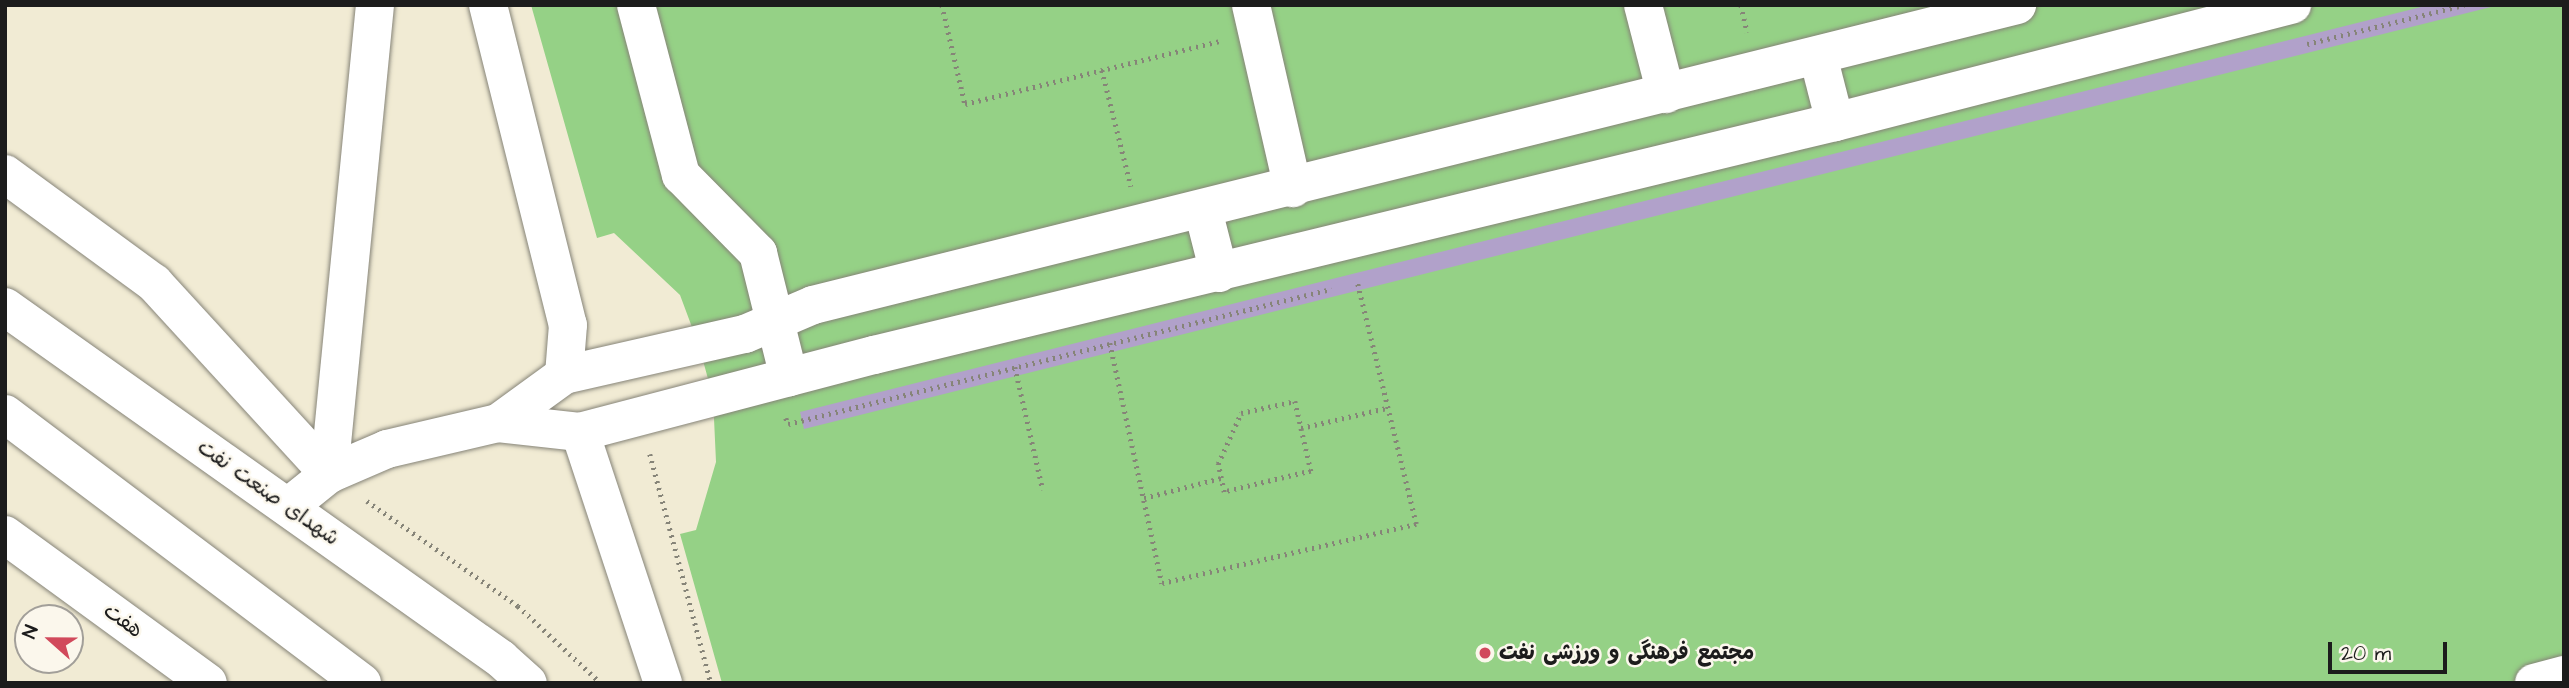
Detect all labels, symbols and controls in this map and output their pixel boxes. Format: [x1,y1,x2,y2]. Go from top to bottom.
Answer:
street label: شهدای صنعت نفت [192,435,344,551]
street label: هفت [98,598,148,644]
north arrow [14,604,84,674]
text: N [16,622,46,642]
scale bar [2331,628,2450,672]
text: 20 m [2341,639,2391,668]
place label: مجتمع فرهنگى و ورزشى نفت [1499,640,1754,666]
marker: مجتمع فرهنگى و ورزشى نفت [1477,645,1493,661]

